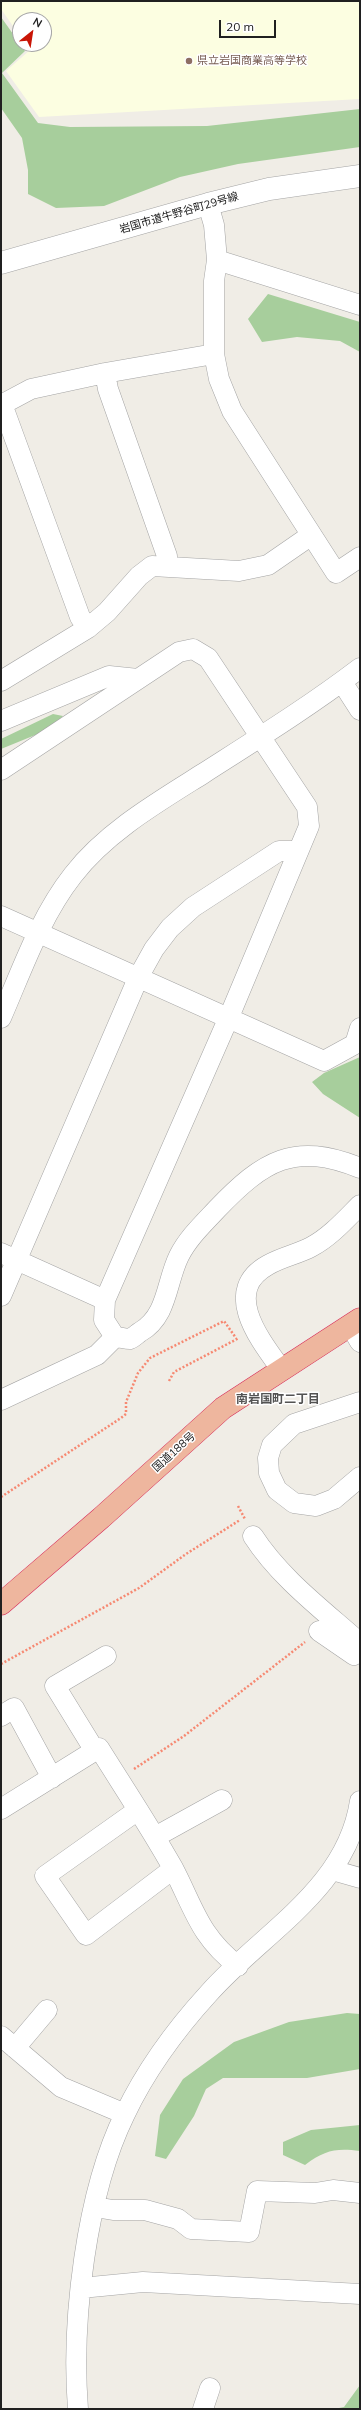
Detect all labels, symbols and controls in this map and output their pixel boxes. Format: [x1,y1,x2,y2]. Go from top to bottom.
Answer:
north arrow [12,12,52,52]
scale bar [221,12,278,38]
text: N [30,14,45,31]
text: 20 m [226,19,254,34]
place label: 県立岩国商業高等学校 [197,54,307,68]
marker: 県立岩国商業高等学校 [184,56,194,66]
street label: 岩国市道牛野谷町29号線 [118,190,240,236]
district label: 南岩国町二丁目 [236,1392,320,1406]
street label: 国道188号 [150,1429,198,1475]

